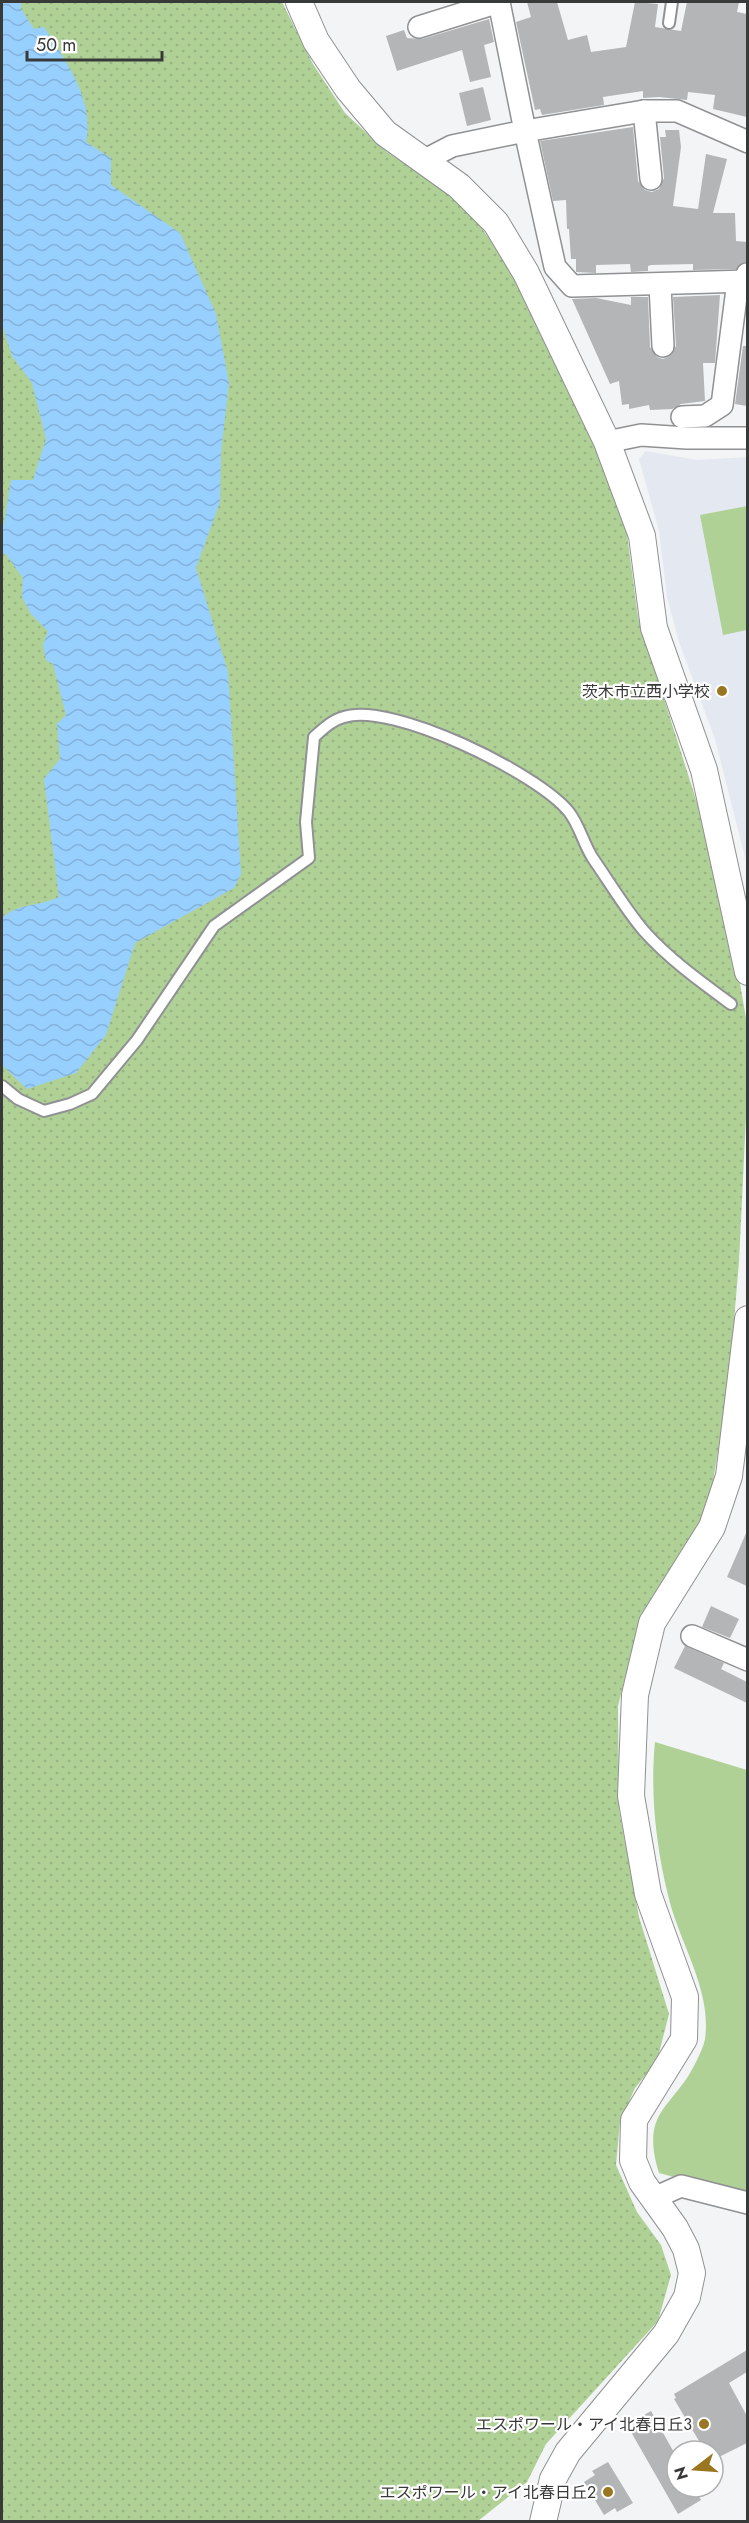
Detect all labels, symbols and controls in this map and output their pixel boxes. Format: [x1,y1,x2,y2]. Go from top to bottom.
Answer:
scale bar [27,24,162,62]
text: 50 m [36,32,76,58]
place label: 茨木市立西小学校 [582,680,710,703]
marker: 茨木市立西小学校 [715,684,729,698]
place label: エスポワール・アイ北春日丘3 [476,2413,692,2436]
marker: エスポワール・アイ北春日丘3 [697,2417,711,2431]
north arrow [665,2439,725,2499]
text: N [668,2464,694,2483]
place label: エスポワール・アイ北春日丘2 [380,2481,596,2504]
marker: エスポワール・アイ北春日丘2 [601,2485,615,2499]

